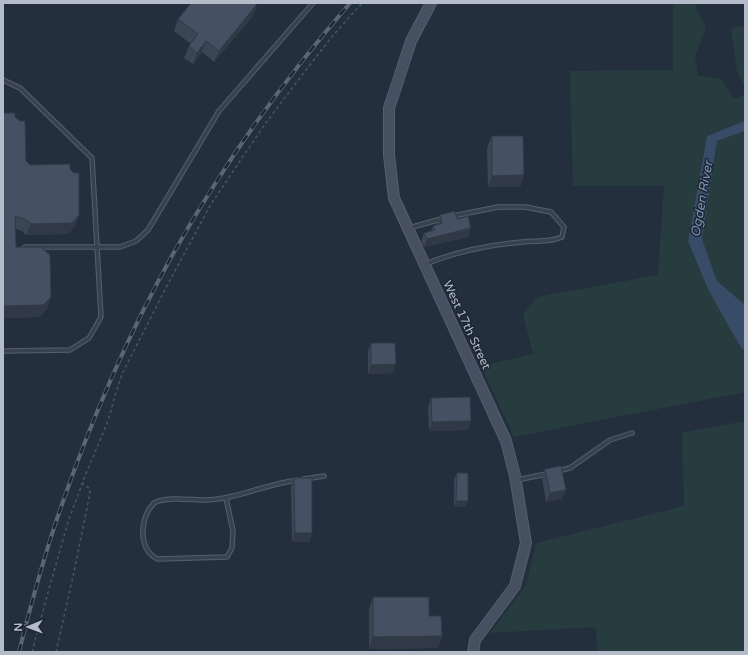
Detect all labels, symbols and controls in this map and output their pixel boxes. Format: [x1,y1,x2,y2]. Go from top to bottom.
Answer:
water label: Ogden River [687,158,717,238]
street label: West 17th Street [440,278,494,372]
north arrow [8,607,48,647]
text: N [12,623,25,632]

